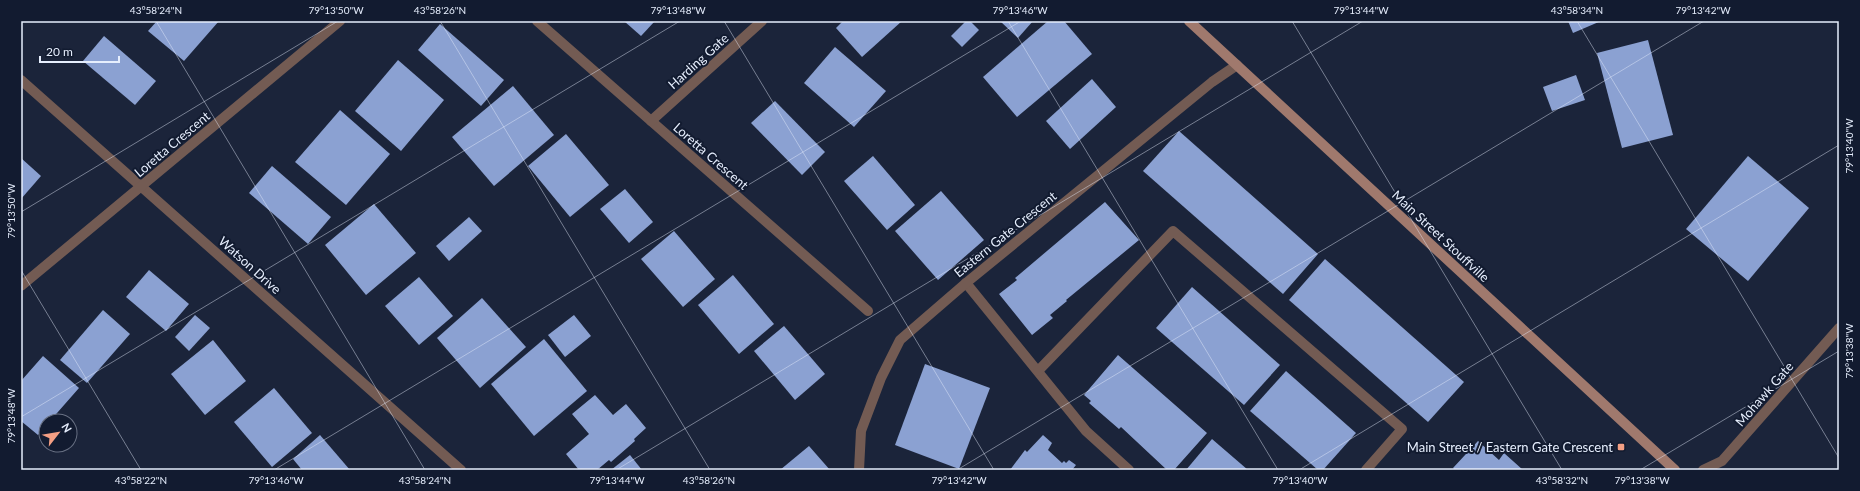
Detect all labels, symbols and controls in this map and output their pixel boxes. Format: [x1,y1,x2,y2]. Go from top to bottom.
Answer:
text: 43°58'24"N [130,4,182,16]
text: 79°13'50"W [308,4,364,16]
text: 43°58'26"N [414,4,466,16]
text: 79°13'48"W [650,4,706,16]
text: 79°13'46"W [992,4,1048,16]
text: 79°13'44"W [1333,4,1389,16]
text: 43°58'34"N [1551,4,1603,16]
text: 79°13'42"W [1675,4,1731,16]
street label: Harding Gate [665,30,732,92]
scale bar [40,38,119,64]
text: 20 m [46,44,73,59]
street label: Loretta Crescent [131,107,213,180]
text: 79°13'40"W [1843,118,1855,174]
street label: Loretta Crescent [670,119,752,193]
text: 79°13'50"W [5,183,17,239]
street label: Eastern Gate Crescent [950,187,1060,280]
street label: Main Street Stouffville [1389,187,1493,285]
street label: Watson Drive [216,233,285,297]
text: 79°13'38"W [1843,323,1855,379]
street label: Mohawk Gate [1732,358,1796,430]
text: 79°13'48"W [5,388,17,444]
north arrow [38,413,78,453]
text: N [59,421,75,435]
place label: Main Street / Eastern Gate Crescent [1407,439,1613,455]
marker: Main Street / Eastern Gate Crescent [1616,442,1626,452]
text: 43°58'22"N [115,474,167,486]
text: 79°13'46"W [248,474,304,486]
text: 43°58'24"N [399,474,451,486]
text: 79°13'44"W [589,474,645,486]
text: 43°58'26"N [683,474,735,486]
text: 79°13'42"W [931,474,987,486]
text: 79°13'40"W [1272,474,1328,486]
text: 43°58'32"N [1536,474,1588,486]
text: 79°13'38"W [1614,474,1670,486]

